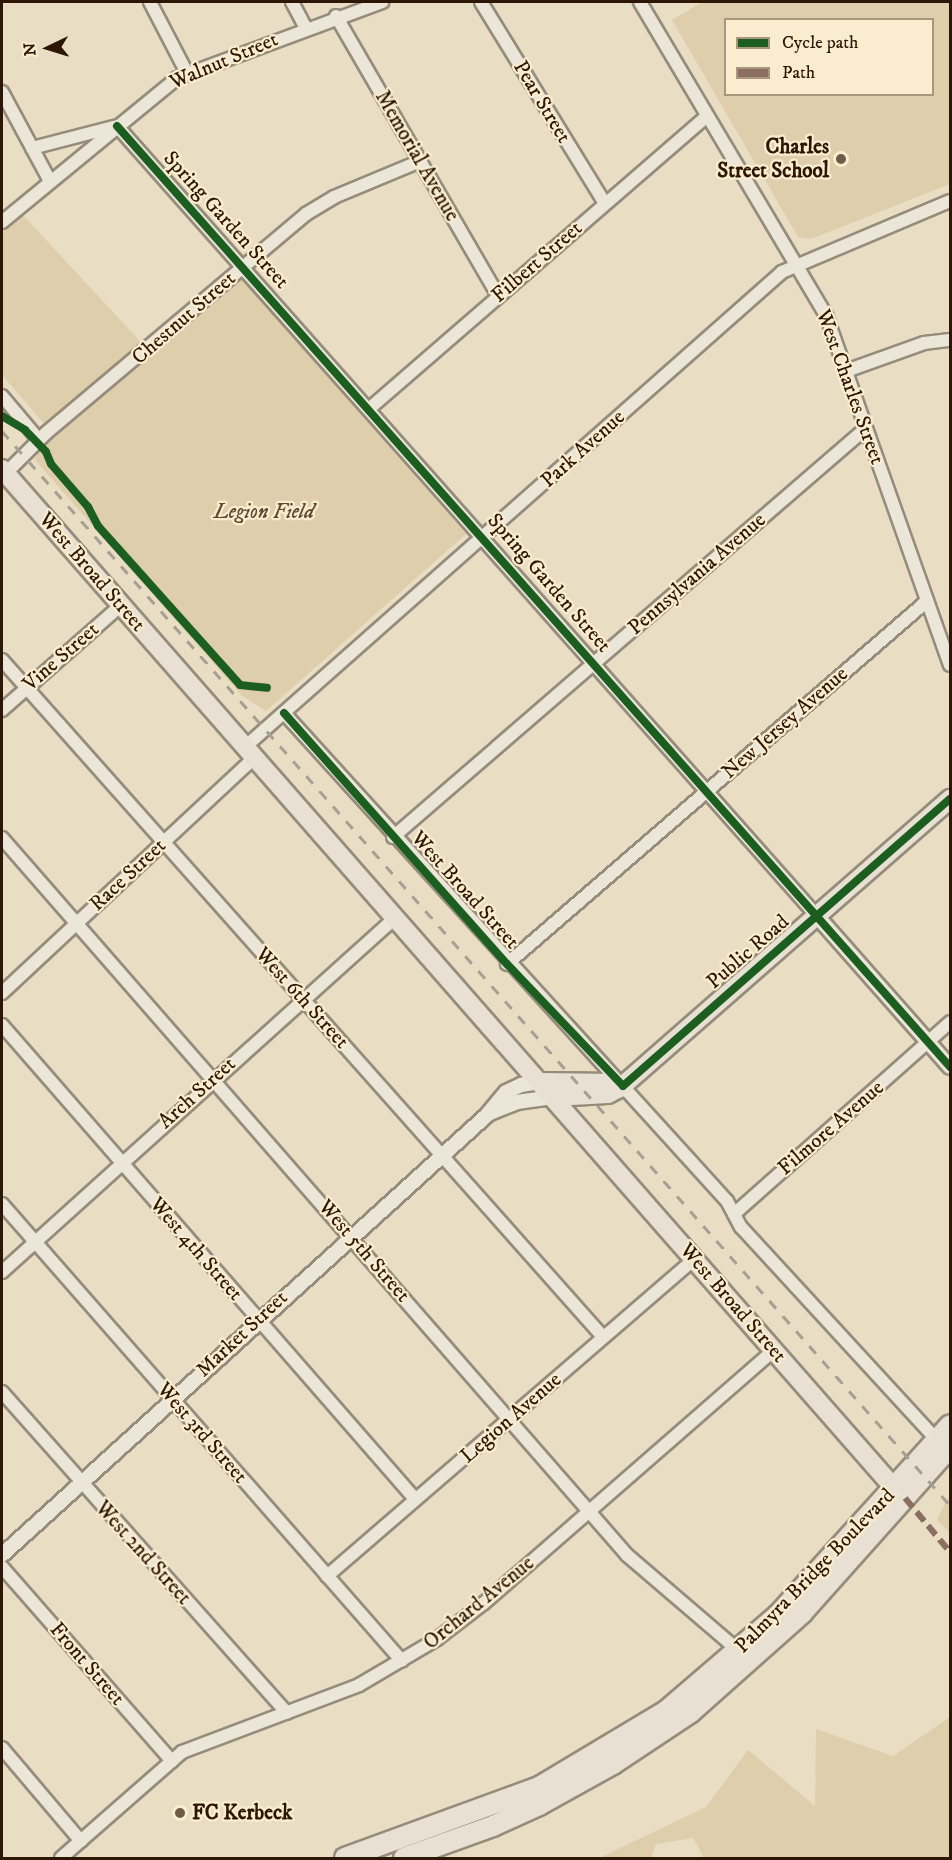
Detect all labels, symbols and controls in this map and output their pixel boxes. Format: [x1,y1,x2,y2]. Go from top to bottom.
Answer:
north arrow [18,18,78,78]
legend [724,18,934,96]
street label: Walnut Street [166,27,282,95]
text: Cycle path [782,32,859,54]
text: N [20,42,40,57]
street label: Pear Street [508,56,576,148]
text: Path [782,62,815,84]
street label: Memorial Avenue [369,86,465,226]
place label: Charles Street School [717,134,829,184]
street label: Spring Garden Street [158,146,294,294]
marker: Charles Street School [834,152,848,166]
street label: Filbert Street [487,216,587,308]
street label: Chestnut Street [127,266,241,370]
street label: West Charles Street [810,306,890,468]
street label: Park Avenue [536,405,630,493]
park label: Legion Field [214,499,314,525]
street label: West Broad Street [33,507,151,637]
street label: Pennsylvania Avenue [623,507,771,641]
street label: Spring Garden Street [482,508,616,658]
street label: Vine Street [18,617,104,697]
street label: New Jersey Avenue [717,661,853,785]
street label: West Broad Street [405,826,525,954]
street label: Race Street [85,833,171,917]
street label: Public Road [702,909,794,995]
street label: West 6th Street [250,942,354,1054]
street label: Arch Street [153,1052,241,1134]
street label: Filmore Avenue [773,1075,889,1181]
street label: West 4th Street [144,1192,248,1306]
street label: West 5th Street [313,1195,415,1307]
street label: West Broad Street [674,1238,792,1368]
street label: Market Street [191,1285,293,1383]
street label: Legion Avenue [455,1367,567,1469]
street label: West 3rd Street [151,1377,253,1489]
street label: Palmyra Bridge Boulevard [730,1483,900,1659]
street label: West 2nd Street [90,1496,196,1610]
street label: Orchard Avenue [419,1551,539,1655]
street label: Front Street [44,1617,130,1711]
place label: FC Kerbeck [192,1800,292,1826]
marker: FC Kerbeck [173,1806,187,1820]

